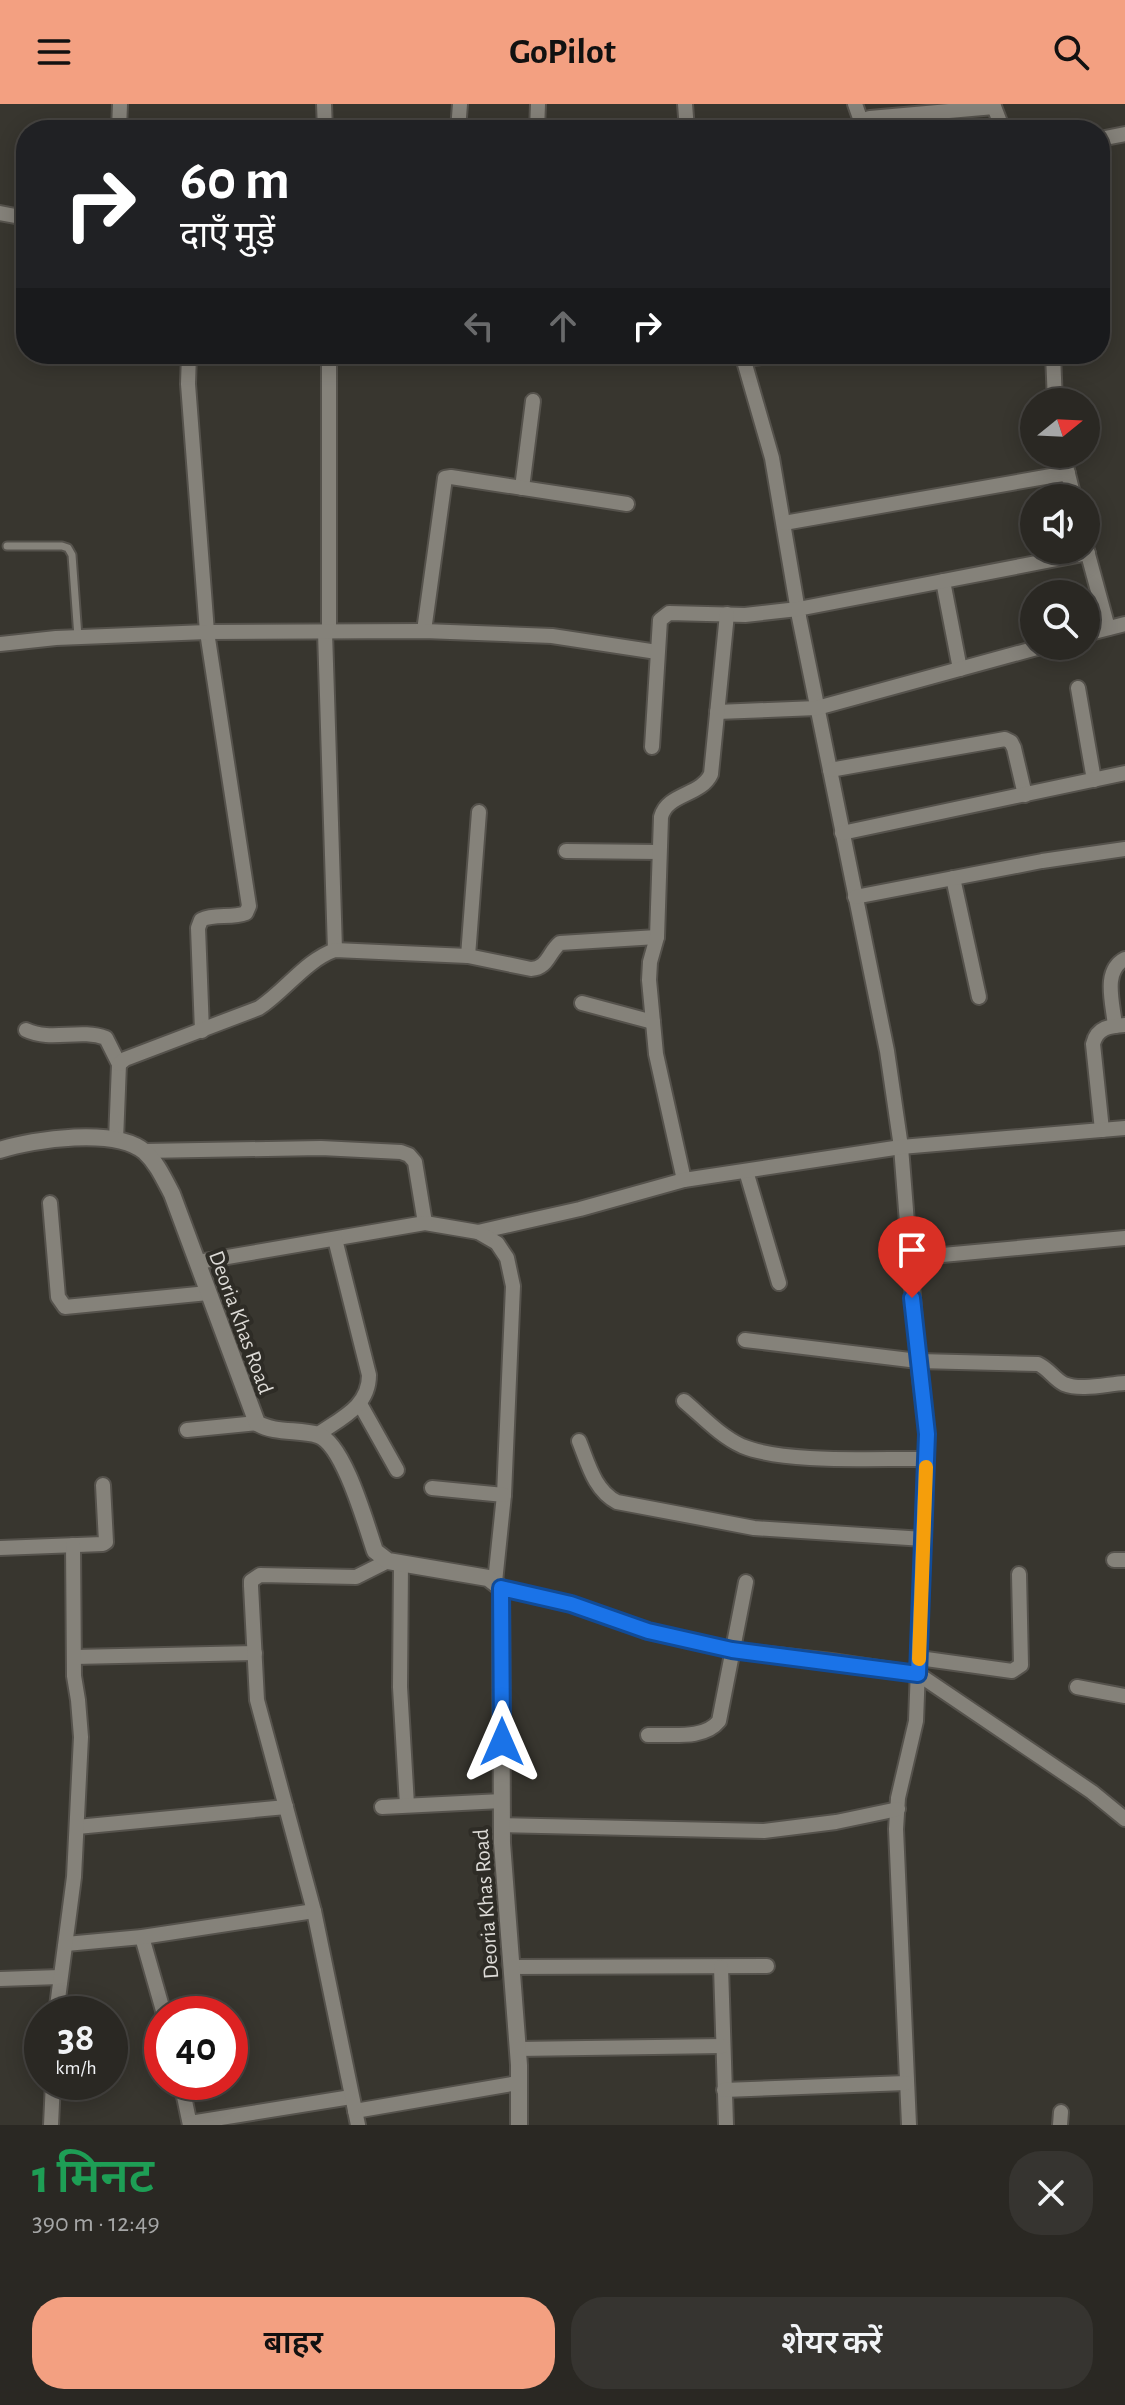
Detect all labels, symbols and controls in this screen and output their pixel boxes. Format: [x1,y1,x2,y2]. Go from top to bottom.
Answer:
icon: menu [32,30,76,74]
icon: search [1049,30,1093,74]
text: GoPilot [509,34,616,70]
icon: right [48,152,152,256]
text: 60 m [180,153,290,209]
text: दाएँ मुड़ें [180,218,275,254]
icon: left [457,304,501,348]
icon: ahead [541,304,585,348]
icon: right [625,304,669,348]
north arrow [1020,388,1100,468]
map controls [1020,388,1100,660]
button: sound [1020,484,1100,564]
button: search [1020,580,1100,660]
pin [878,1216,946,1298]
icon: arrive [890,1228,934,1272]
street label: Deoria Khas Road [205,1248,277,1397]
position arrow [460,1700,544,1784]
street label: Deoria Khas Road [470,1828,502,1980]
speed limit sign: 40 [144,1996,248,2100]
text: 38 [58,2018,94,2058]
text: km/h [55,2058,97,2078]
button: close [1009,2151,1093,2235]
text: 1 मिनट [32,2154,154,2202]
text: 390 m · 12:49 [32,2210,160,2236]
button: बाहर [32,2297,555,2389]
button: शेयर करें [571,2297,1093,2389]

